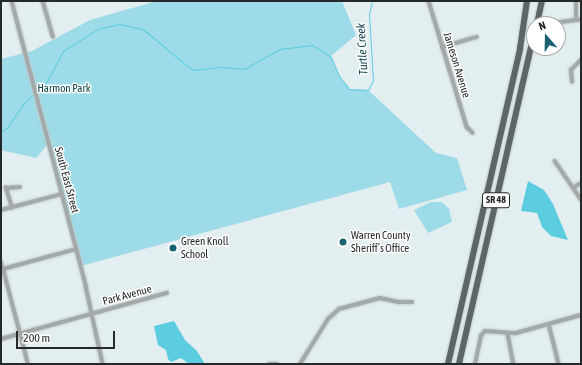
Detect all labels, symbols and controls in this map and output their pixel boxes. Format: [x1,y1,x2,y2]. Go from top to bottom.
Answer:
north arrow [526,16,566,56]
text: N [537,19,547,32]
water label: Turtle Creek [354,23,372,75]
street label: Jameson Avenue [441,31,473,99]
park label: Harmon Park [37,81,91,95]
street label: South East Street [52,146,82,214]
road number: SR 48 [482,192,510,208]
place label: Warren County Sheriff’s Office [351,229,411,255]
place label: Green Knoll School [181,235,229,261]
marker: Warren County Sheriff’s Office [338,237,348,247]
marker: Green Knoll School [168,243,178,253]
street label: Park Avenue [101,282,153,308]
scale bar [18,323,117,349]
text: 200 m [23,331,50,345]

